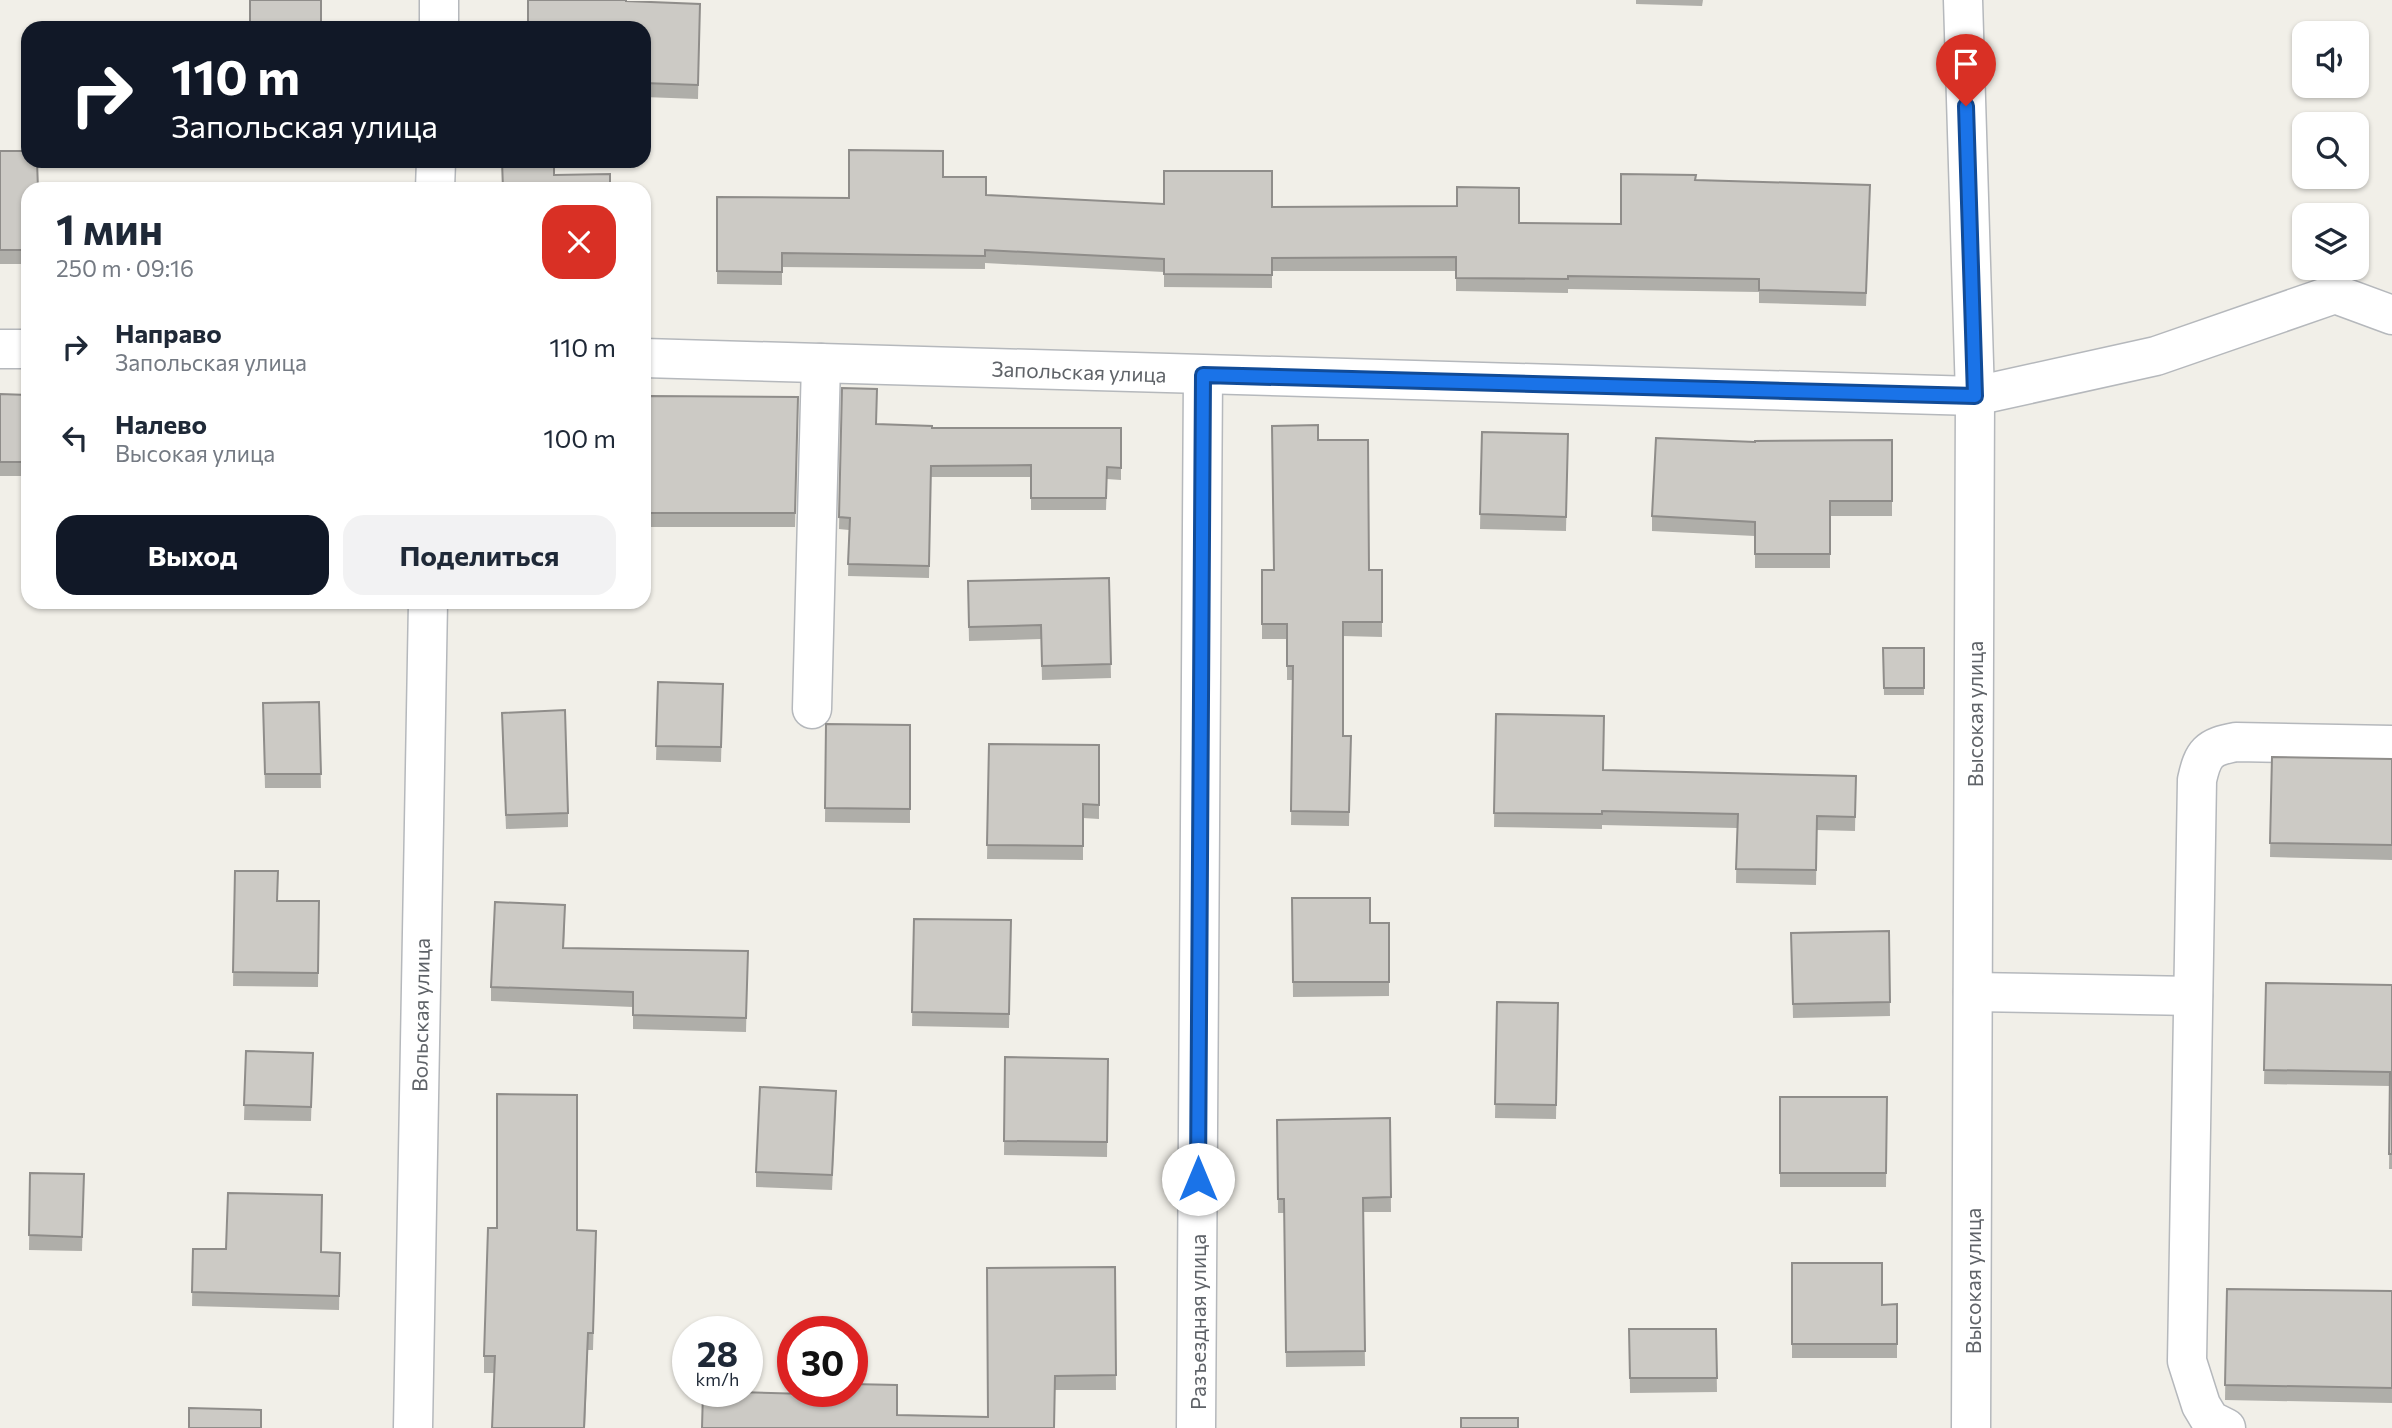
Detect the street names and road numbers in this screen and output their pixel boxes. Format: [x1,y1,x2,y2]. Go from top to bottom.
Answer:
street label: Запольская улица [991,355,1167,387]
street label: Высокая улица [1962,641,1987,787]
street label: Вольская улица [406,938,434,1092]
street label: Высокая улица [1960,1208,1985,1354]
street label: Разъездная улица [1185,1234,1210,1410]

